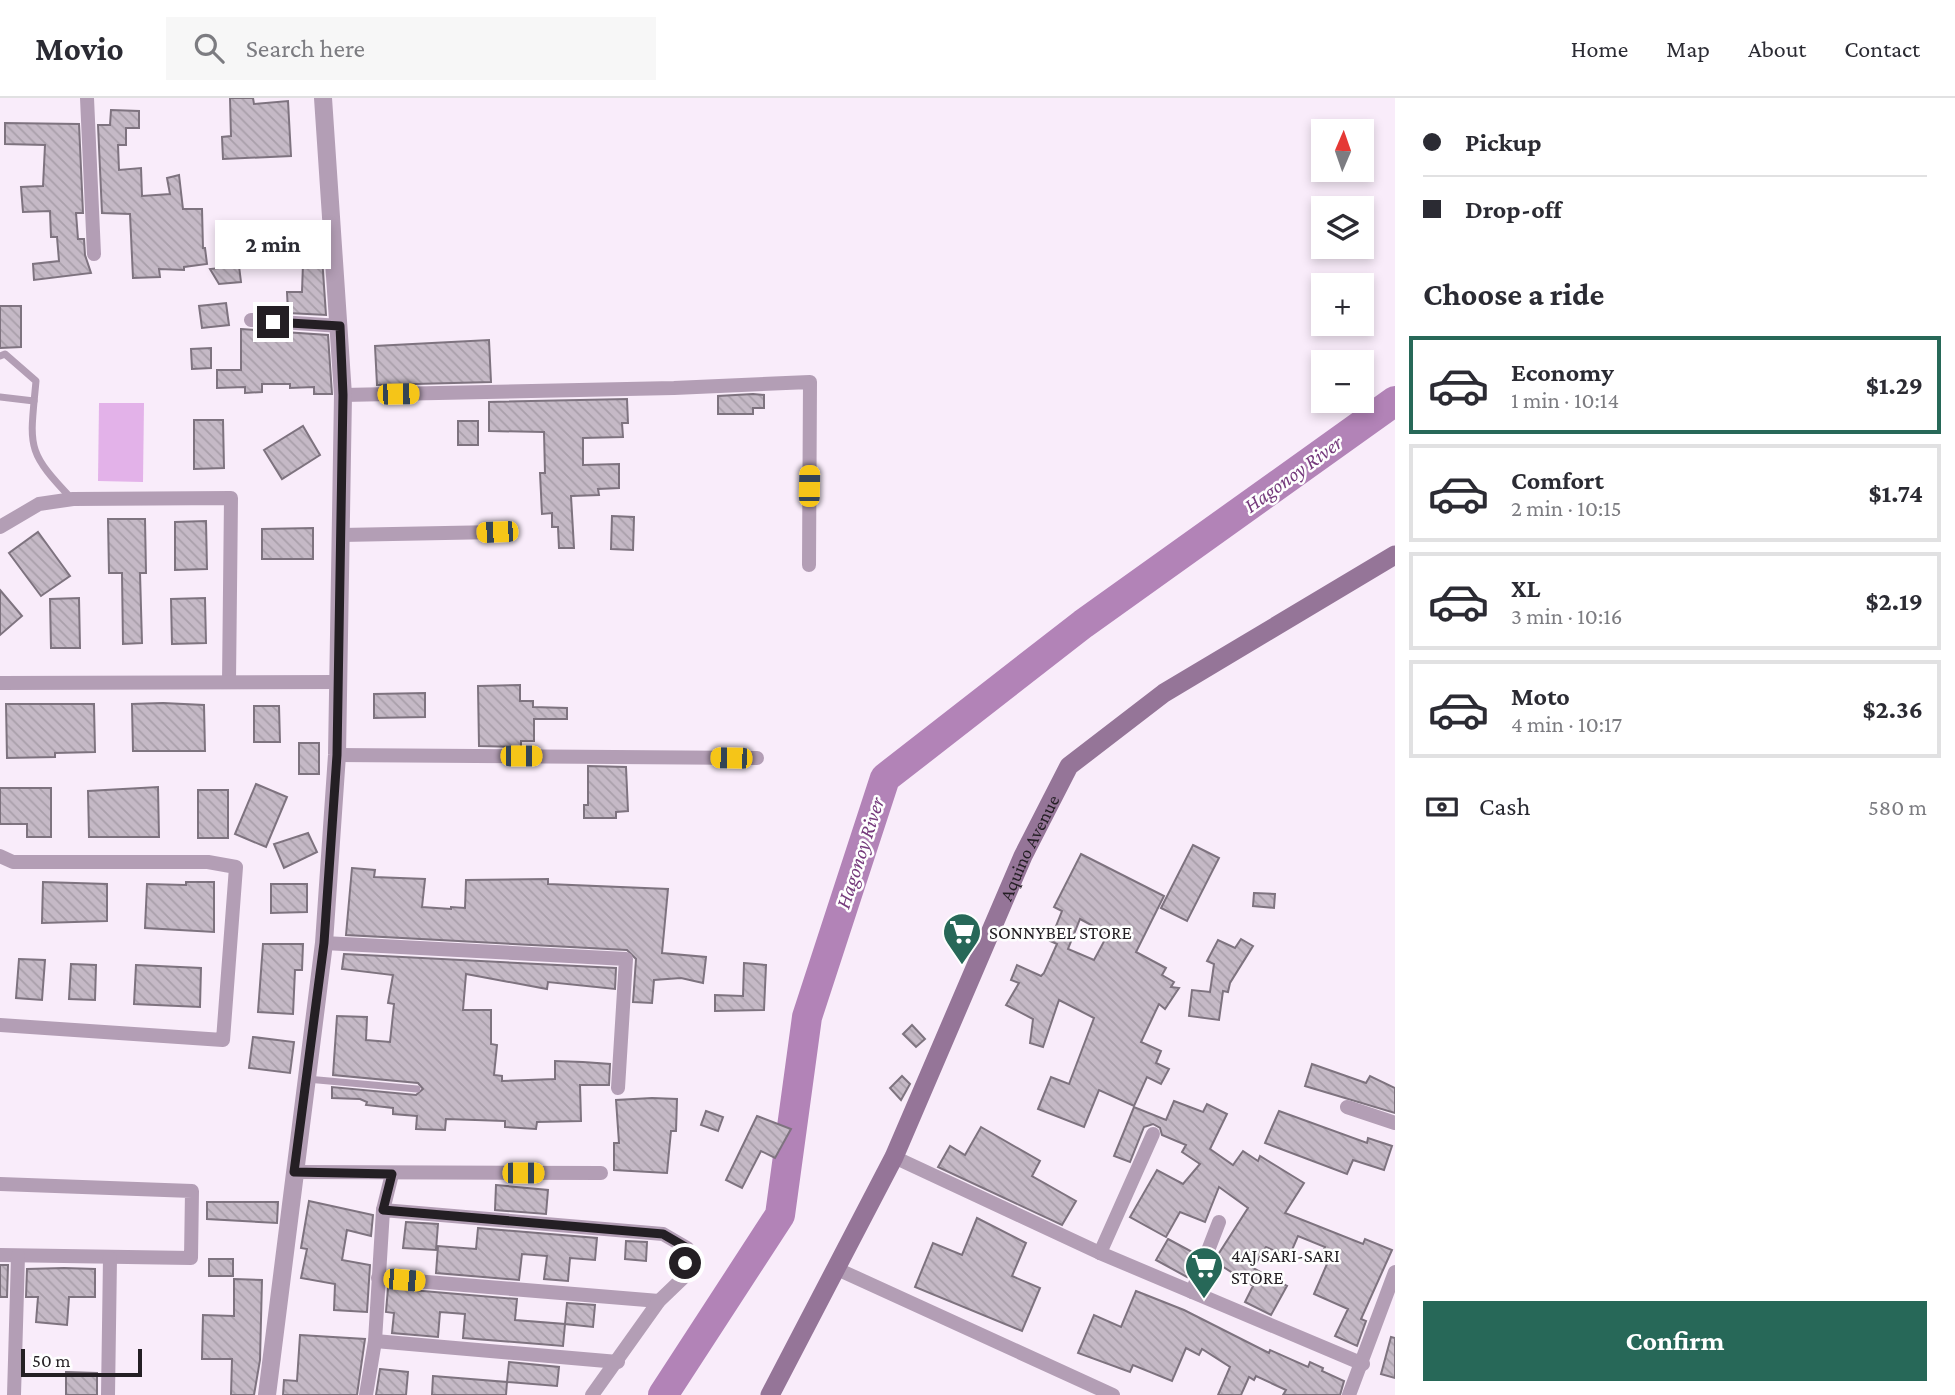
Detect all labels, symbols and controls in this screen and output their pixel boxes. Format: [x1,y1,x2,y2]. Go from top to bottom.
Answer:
search box [166,17,656,80]
icon: search [190,29,228,67]
text: Movio [35,30,124,67]
text: Search here [246,34,365,63]
text: Home [1571,35,1628,62]
text: Map [1666,35,1710,62]
text: About [1748,35,1806,62]
text: Contact [1844,35,1920,62]
north arrow [1311,119,1374,182]
map controls [1311,119,1374,413]
text: Pickup [1465,128,1542,157]
text: Drop-off [1465,195,1562,224]
button: layers [1311,196,1374,259]
callout: 2 min [215,220,331,270]
text: 2 min [245,231,301,257]
button: + [1311,273,1374,336]
text: Choose a ride [1423,276,1604,312]
route end [257,306,289,338]
button: − [1311,350,1374,413]
icon: car [1427,354,1490,417]
text: Economy [1511,358,1614,387]
text: $1.29 [1866,371,1923,400]
car [377,383,420,405]
text: 1 min · 10:14 [1511,387,1619,413]
water label: Hagonoy River [1239,430,1347,518]
icon: car [1427,462,1490,525]
car [799,465,820,507]
text: Comfort [1511,466,1604,495]
text: $1.74 [1868,479,1923,508]
text: 2 min · 10:15 [1511,495,1622,521]
car [476,521,519,543]
icon: car [1427,570,1490,633]
text: XL [1511,574,1540,603]
text: $2.19 [1866,587,1923,616]
text: 3 min · 10:16 [1511,603,1622,629]
icon: car [1427,678,1490,741]
text: Moto [1511,682,1570,711]
text: $2.36 [1863,695,1923,724]
text: 4 min · 10:17 [1511,711,1622,737]
car [501,746,543,767]
car [710,747,753,769]
icon: cash [1423,788,1461,826]
street label: Aquino Avenue [995,791,1064,904]
text: Cash [1479,792,1530,821]
water label: Hagonoy River [831,794,889,912]
text: 580 m [1868,794,1927,820]
supermarket icon: SONNYBEL STORE [941,911,983,966]
place label: SONNYBEL STORE [989,922,1132,943]
car [503,1163,545,1184]
supermarket icon: 4AJ SARI-SARI STORE [1183,1245,1225,1300]
place label: 4AJ SARI-SARI STORE [1231,1245,1340,1288]
route start [669,1247,701,1279]
car [383,1268,426,1292]
button: Confirm [1423,1301,1927,1381]
scale bar [21,1346,142,1378]
text: 50 m [32,1350,71,1371]

